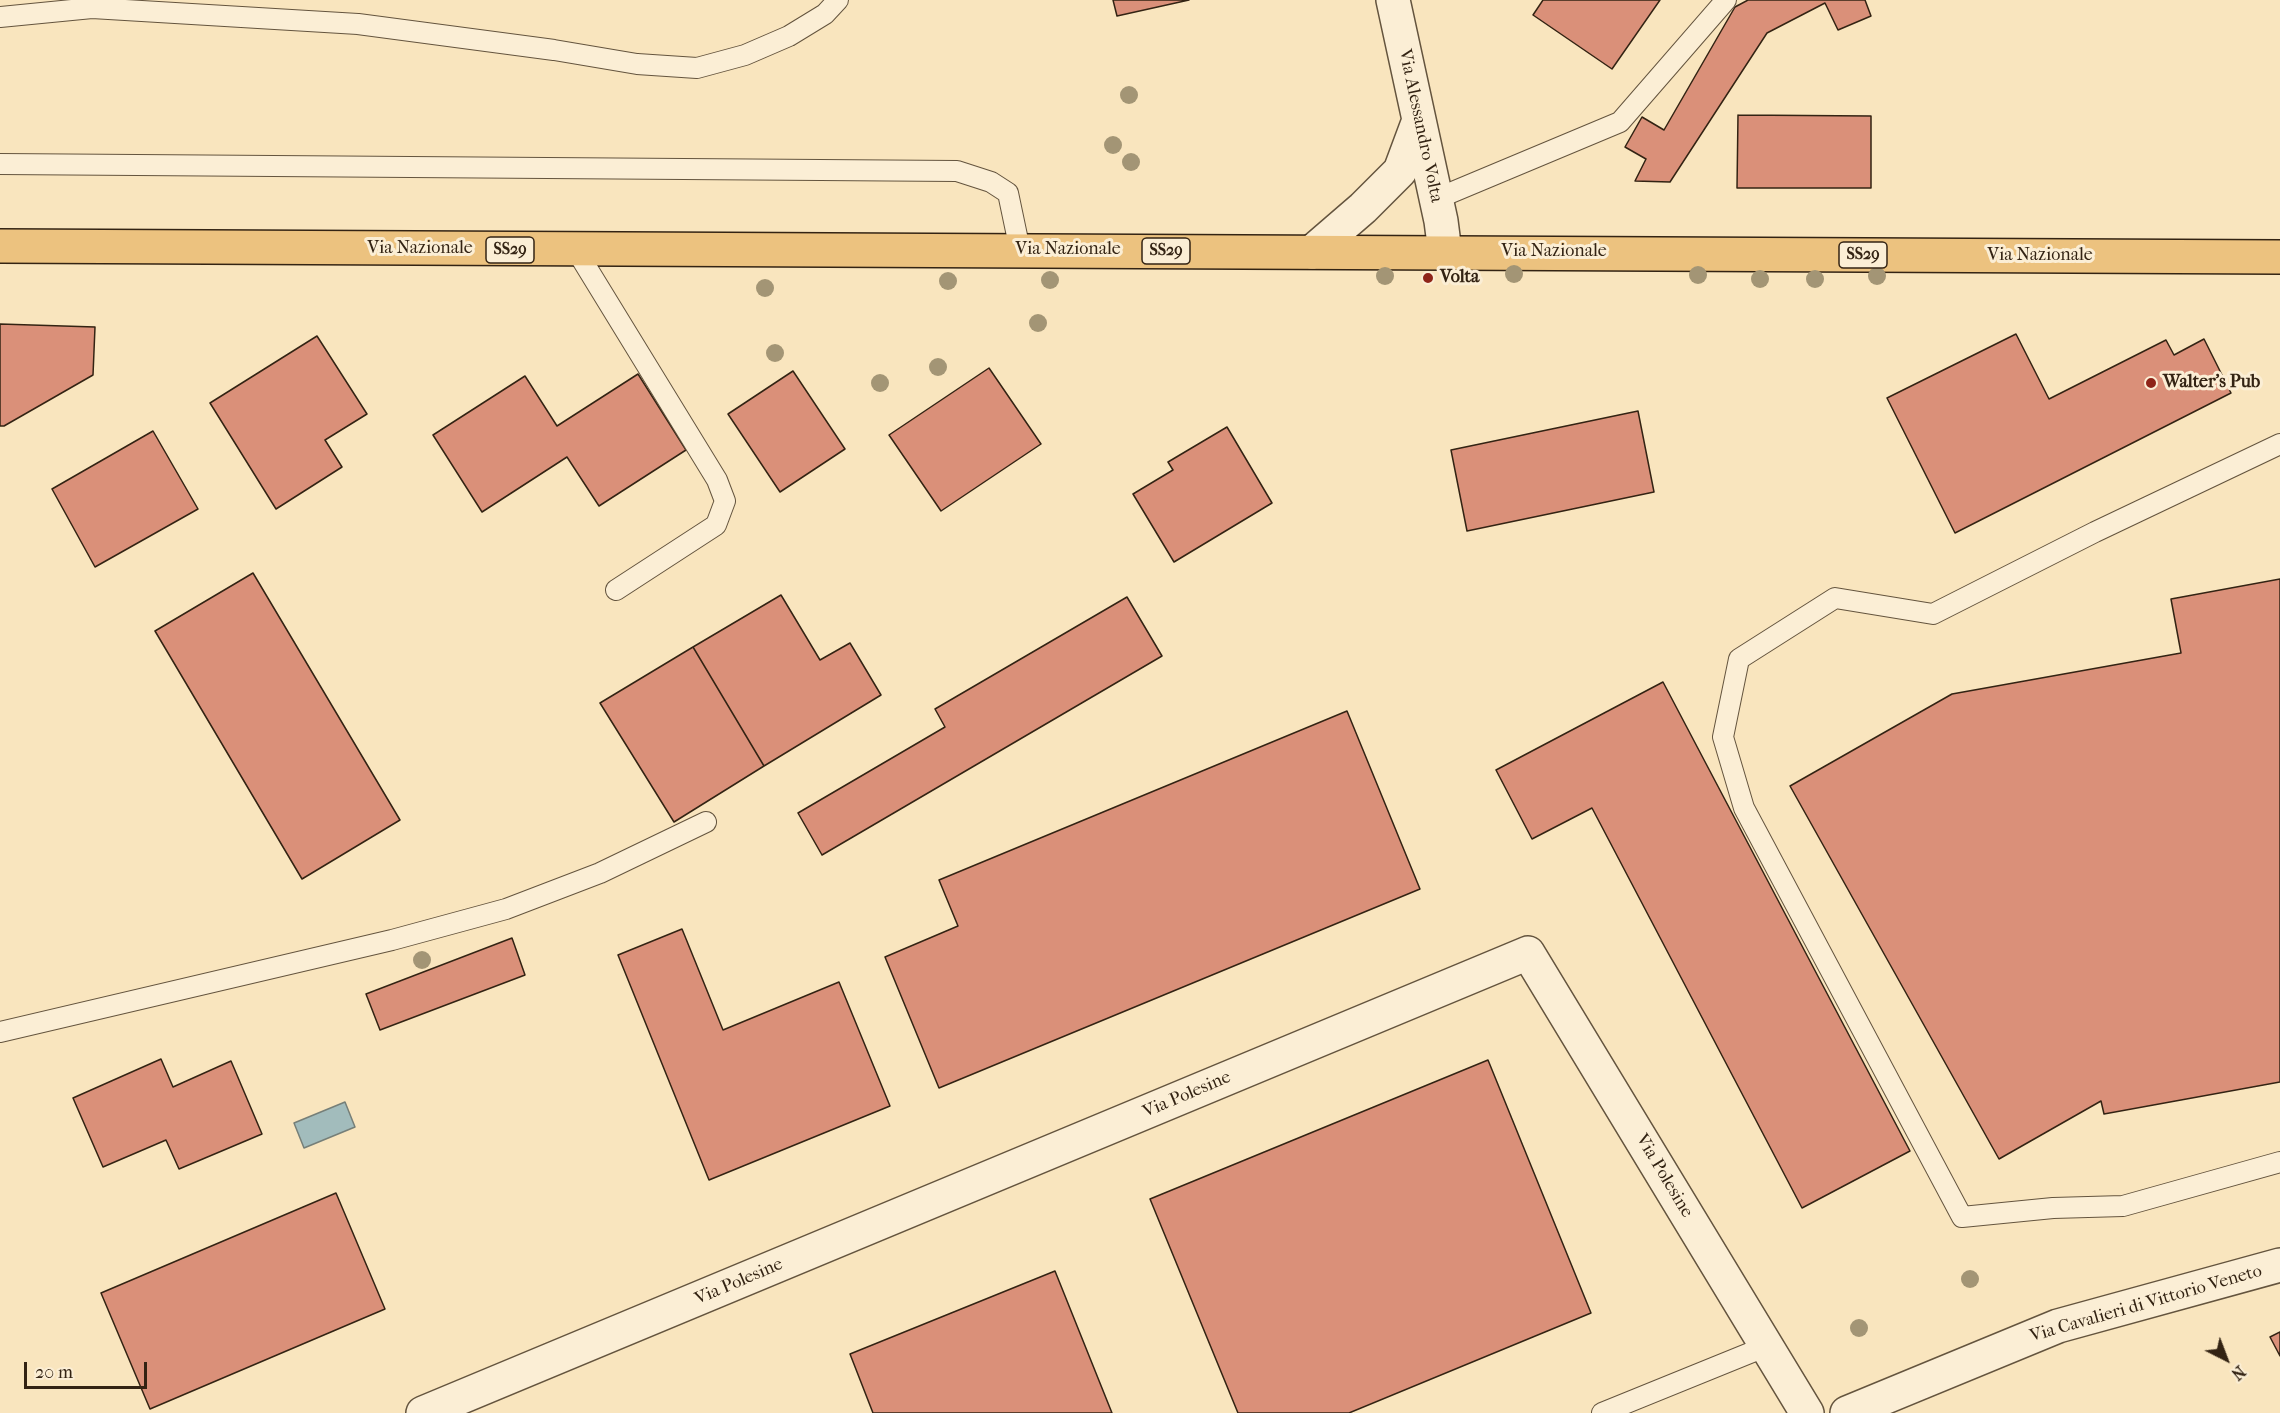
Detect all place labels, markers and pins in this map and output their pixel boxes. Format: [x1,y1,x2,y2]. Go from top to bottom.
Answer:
place label: Volta [1440,267,1479,289]
marker: Volta [1421,271,1435,285]
place label: Walter's Pub [2163,372,2260,394]
marker: Walter's Pub [2144,376,2158,390]

